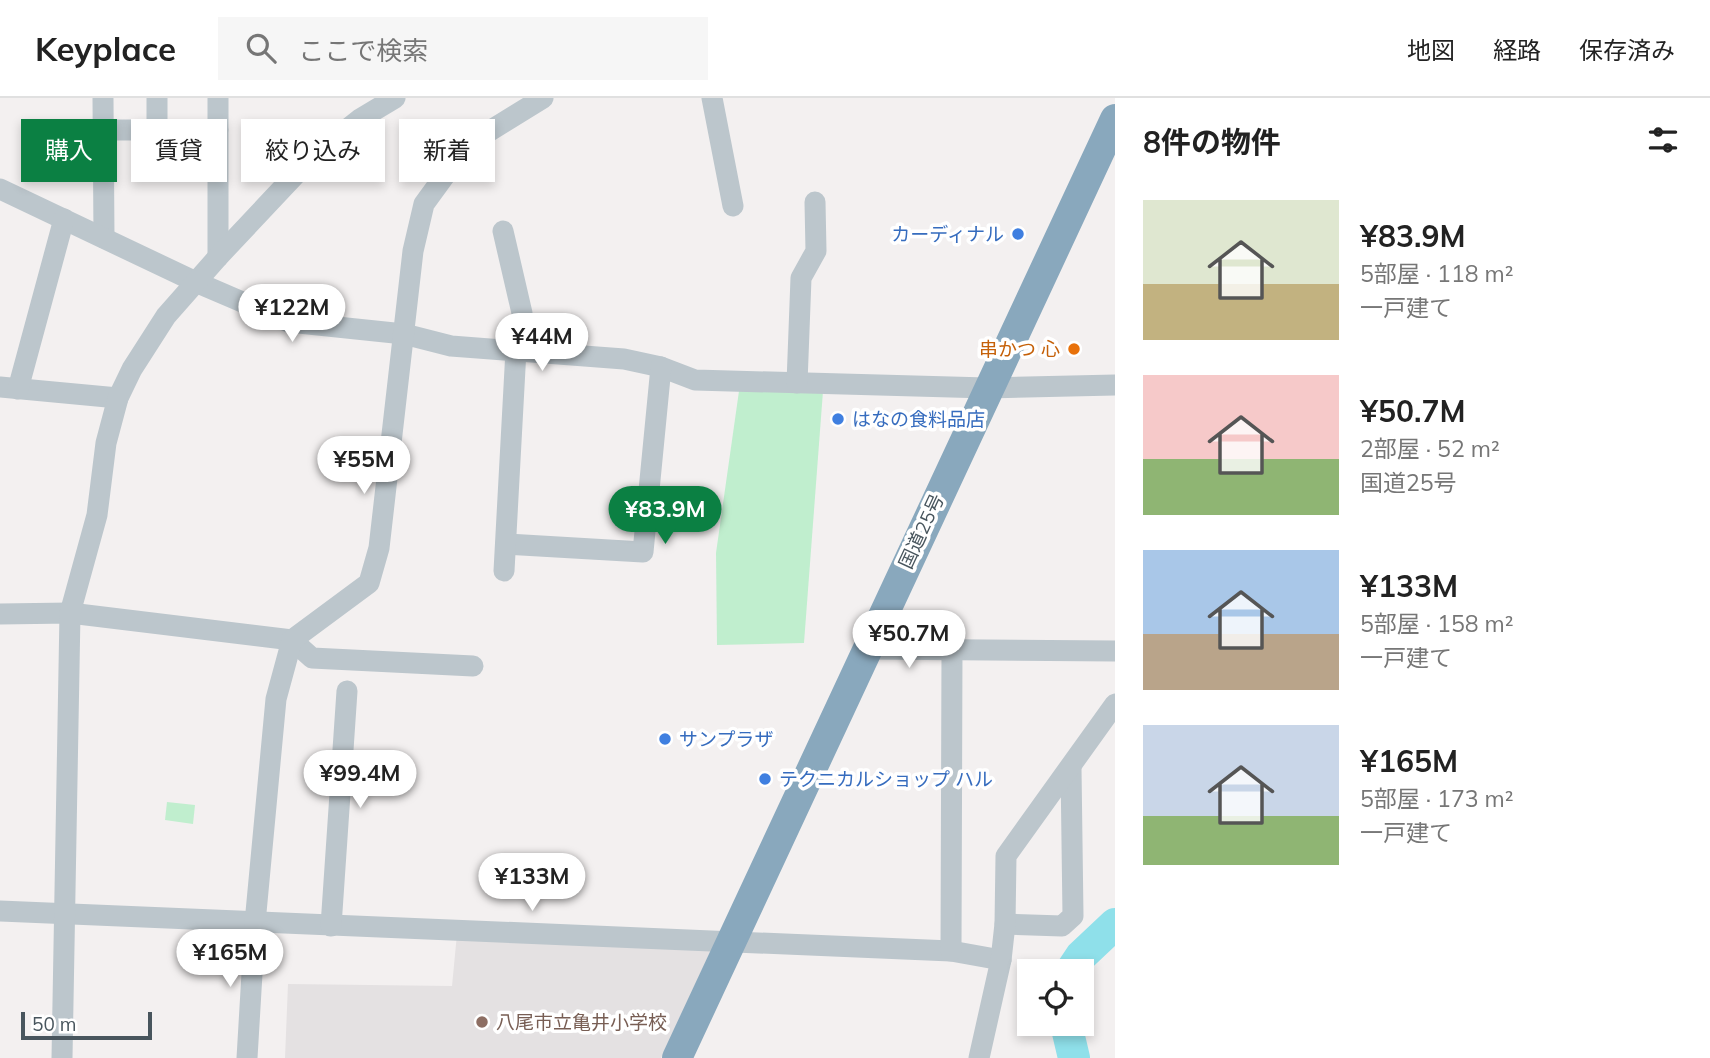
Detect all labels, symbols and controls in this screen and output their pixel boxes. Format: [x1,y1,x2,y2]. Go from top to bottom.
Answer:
search box [218,17,708,80]
text: Keyplace [35,28,176,69]
icon: search [242,29,280,67]
text: ここで検索 [298,34,428,67]
text: 地図 [1407,35,1455,65]
text: 経路 [1493,35,1541,65]
text: 保存済み [1579,35,1675,65]
chip: 購入 [21,119,117,182]
chip: 賃貸 [131,119,227,182]
chip: 絞り込み [241,119,385,182]
chip: 新着 [399,119,495,182]
icon: filters [1644,121,1682,159]
text: 8件の物件 [1143,123,1281,161]
text: ¥83.9M [1360,217,1466,255]
place label: カーディナル [891,222,1004,246]
marker: カーディナル [1010,226,1026,242]
icon: home [1199,228,1283,312]
text: 5部屋 · 118 m² [1360,259,1513,288]
pin: ¥122M [243,285,341,344]
text: ¥122M [254,292,330,321]
text: 一戸建て [1360,293,1452,322]
pin: ¥44M [501,314,583,373]
text: ¥44M [511,321,573,350]
place label: 串かつ 心 [979,337,1060,361]
marker: 串かつ 心 [1066,341,1082,357]
text: ¥50.7M [1360,392,1466,430]
icon: home [1199,403,1283,487]
place label: はなの食料品店 [852,407,985,431]
marker: はなの食料品店 [830,411,846,427]
text: 2部屋 · 52 m² [1360,434,1500,463]
pin: ¥55M [323,436,405,496]
text: ¥55M [333,444,395,473]
text: 国道25号 [1360,468,1457,497]
pin: ¥83.9M [608,486,722,546]
street label: 国道25号 [893,490,949,572]
text: ¥83.9M [625,494,705,523]
text: ¥133M [1360,567,1458,605]
icon: home [1199,578,1283,662]
text: 5部屋 · 158 m² [1360,609,1513,638]
pin: ¥50.7M [852,610,966,670]
text: ¥50.7M [869,618,949,647]
text: 一戸建て [1360,643,1452,672]
place label: サンプラザ [679,727,773,751]
marker: サンプラザ [657,731,673,747]
text: ¥165M [1360,742,1458,780]
pin: ¥99.4M [303,750,417,810]
icon: home [1199,753,1283,837]
text: ¥99.4M [320,758,400,787]
place label: テクニカルショップ ハル [779,767,993,791]
marker: テクニカルショップ ハル [757,771,773,787]
text: 5部屋 · 173 m² [1360,784,1513,813]
text: 一戸建て [1360,818,1452,847]
pin: ¥133M [483,854,581,913]
text: ¥133M [494,861,570,890]
pin: ¥165M [181,930,279,989]
text: ¥165M [192,937,268,966]
map controls [1017,959,1094,1036]
button: locate [1017,959,1094,1036]
scale bar [21,1009,152,1041]
place label: 八尾市立亀井小学校 [496,1010,667,1034]
text: 50 m [32,1012,76,1036]
marker: 八尾市立亀井小学校 [474,1014,490,1030]

